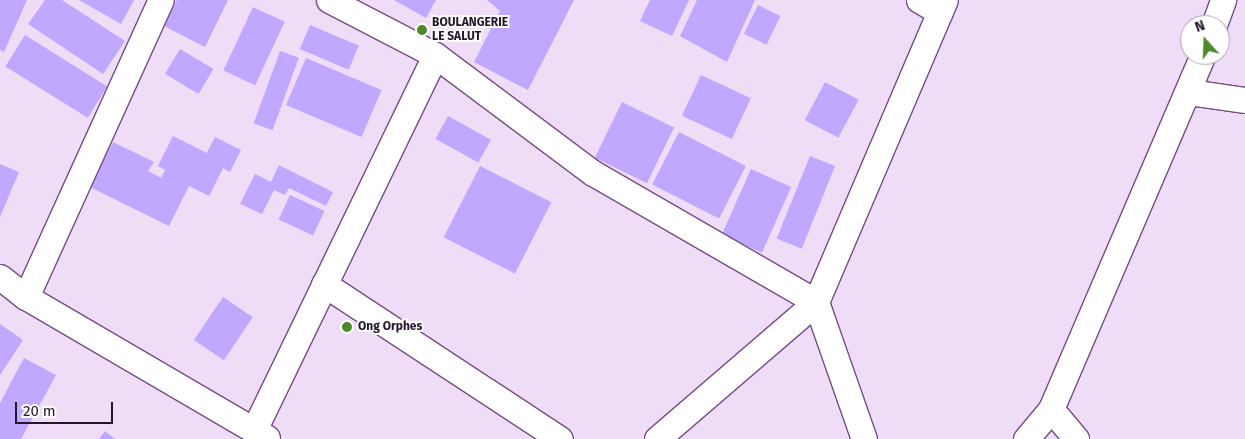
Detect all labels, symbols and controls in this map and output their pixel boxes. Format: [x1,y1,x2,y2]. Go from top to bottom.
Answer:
north arrow [1180,15,1230,65]
place label: BOULANGERIE LE SALUT [432,16,508,44]
text: N [1193,17,1207,36]
marker: BOULANGERIE LE SALUT [416,24,428,36]
marker: Ong Orphes [340,320,354,334]
place label: Ong Orphes [358,320,422,334]
scale bar [18,392,115,424]
text: 20 m [23,402,56,420]

